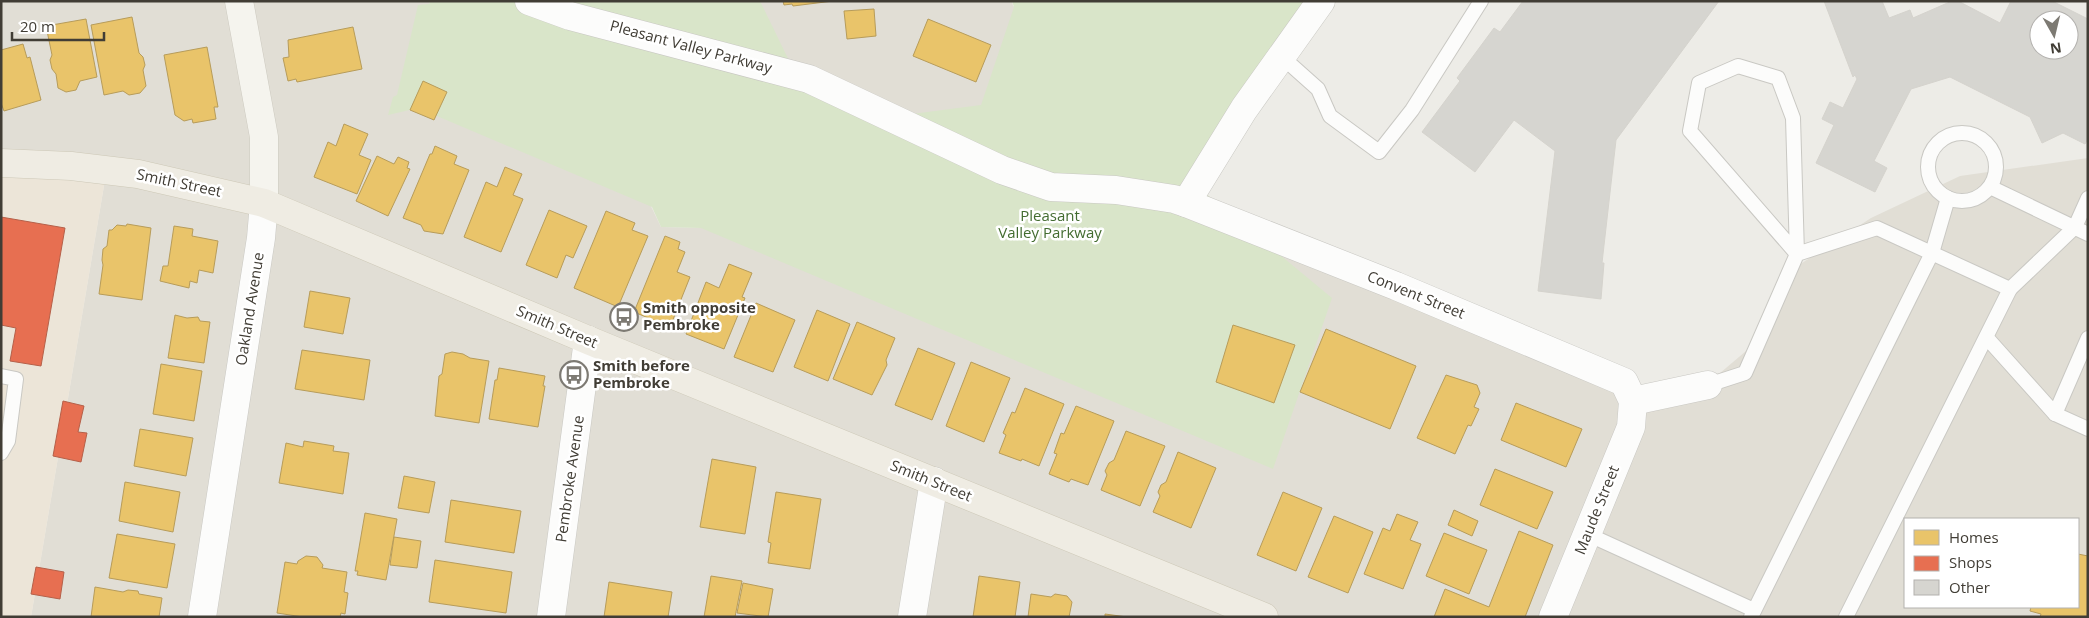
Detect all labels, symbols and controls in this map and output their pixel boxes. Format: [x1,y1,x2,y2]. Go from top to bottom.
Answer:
scale bar [12,10,105,42]
north arrow [2029,10,2079,60]
street label: Pleasant Valley Parkway [608,15,775,77]
text: 20 m [20,16,55,36]
text: N [2049,38,2063,59]
street label: Smith Street [135,163,223,201]
park label: Pleasant Valley Parkway [998,205,1102,242]
street label: Oakland Avenue [230,251,268,367]
street label: Convent Street [1364,265,1468,323]
place label: Smith opposite Pembroke [643,297,756,334]
street label: Smith Street [514,300,601,352]
bus stop icon: Smith opposite Pembroke [609,302,639,332]
place label: Smith before Pembroke [593,355,690,392]
bus stop icon: Smith before Pembroke [559,360,589,390]
street label: Pembroke Avenue [550,414,588,544]
street label: Smith Street [888,455,975,505]
street label: Maude Street [1569,462,1623,557]
legend [1904,518,2079,608]
text: Homes [1949,527,1999,547]
text: Shops [1949,552,1992,572]
text: Other [1949,577,1990,597]

